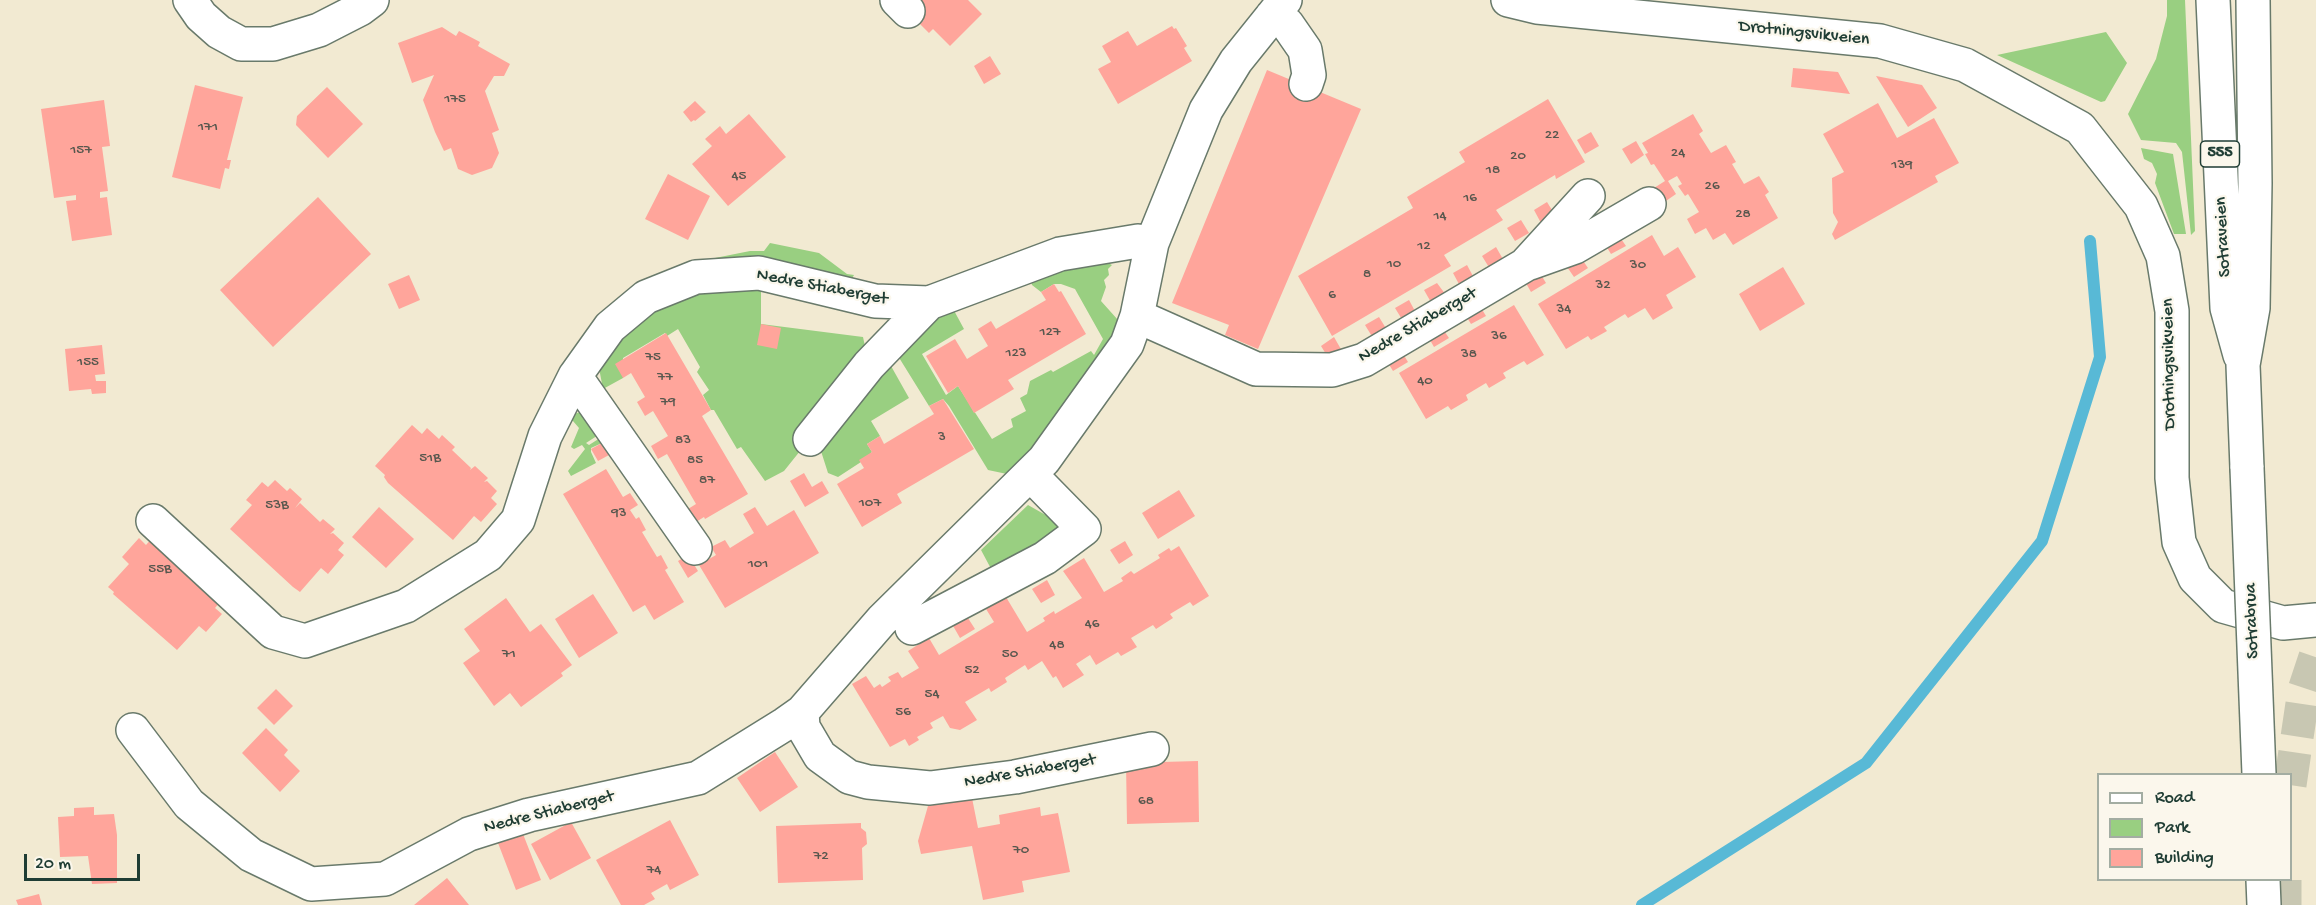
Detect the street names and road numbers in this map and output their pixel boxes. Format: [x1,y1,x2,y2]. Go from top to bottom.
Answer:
street label: Drotningsvikveien [1737,16,1871,52]
road number: 555 [2200,141,2240,167]
street label: Sotraveien [2211,196,2237,278]
street label: Nedre Stiaberget [755,265,889,311]
street label: Nedre Stiaberget [1355,283,1481,369]
street label: Drotningsvikveien [2158,298,2182,430]
street label: Sotrabrua [2241,583,2265,659]
street label: Nedre Stiaberget [963,750,1097,794]
street label: Nedre Stiaberget [482,786,616,840]

